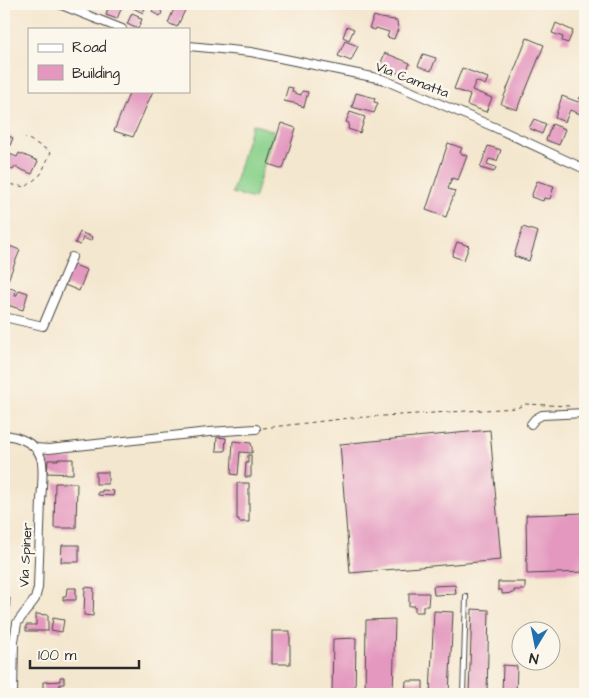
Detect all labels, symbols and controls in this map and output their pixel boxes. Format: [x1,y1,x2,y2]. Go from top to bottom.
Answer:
legend [28,28,190,92]
text: Road [72,37,107,58]
street label: Via Camatta [372,57,452,103]
text: Building [72,63,120,85]
street label: Via Spiner [14,522,38,588]
north arrow [512,620,562,670]
scale bar [30,638,139,670]
text: 100 m [38,645,77,666]
text: N [528,647,540,668]

